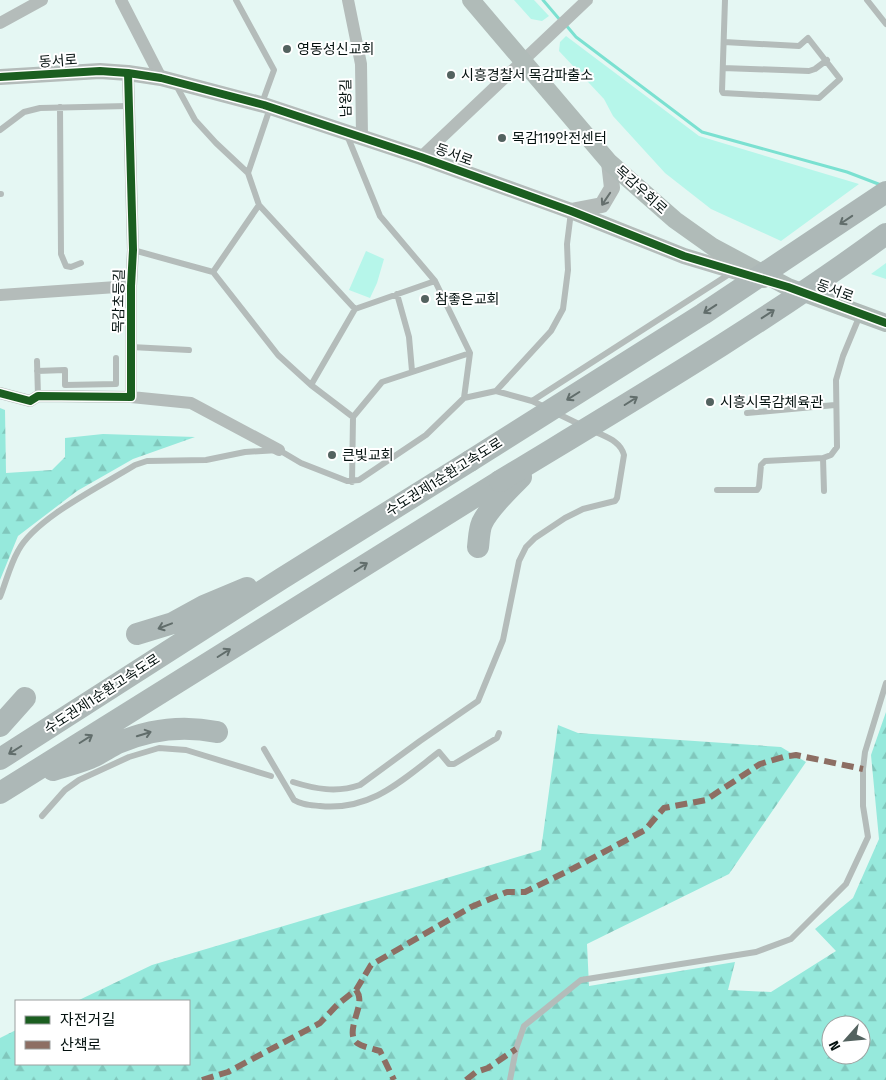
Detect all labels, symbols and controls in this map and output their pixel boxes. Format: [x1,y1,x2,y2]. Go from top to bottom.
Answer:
place label: 영동성신교회 [297,41,374,58]
marker: 영동성신교회 [281,43,293,55]
street label: 동서로 [38,51,78,71]
place label: 시흥경찰서 목감파출소 [461,67,593,84]
marker: 시흥경찰서 목감파출소 [445,69,457,81]
street label: 남왕길 [337,79,355,117]
place label: 목감119안전센터 [512,130,607,147]
marker: 목감119안전센터 [496,132,508,144]
street label: 동서로 [433,140,475,170]
street label: 목감우회로 [611,162,671,218]
one-way arrow [600,191,610,205]
one-way arrow [839,214,853,225]
street label: 목감초등길 [110,269,128,333]
street label: 동서로 [814,276,856,306]
place label: 참좋은교회 [435,291,499,308]
marker: 참좋은교회 [419,293,431,305]
one-way arrow [704,304,718,314]
one-way arrow [761,309,775,319]
one-way arrow [566,391,580,401]
place label: 시흥시목감체육관 [720,394,823,411]
one-way arrow [623,395,637,405]
marker: 시흥시목감체육관 [704,396,716,408]
street label: 수도권제1순환고속도로 [383,434,506,520]
place label: 큰빛교회 [342,447,394,464]
marker: 큰빛교회 [326,449,338,461]
one-way arrow [354,562,368,572]
one-way arrow [158,622,173,631]
one-way arrow [216,648,230,658]
street label: 수도권제1순환고속도로 [41,650,163,738]
one-way arrow [135,729,151,739]
one-way arrow [78,734,92,744]
one-way arrow [8,744,22,755]
legend [15,1000,190,1065]
text: 자전거길 [60,1011,115,1029]
north arrow [821,1015,871,1065]
text: 산책로 [60,1036,101,1054]
text: N [825,1038,844,1053]

